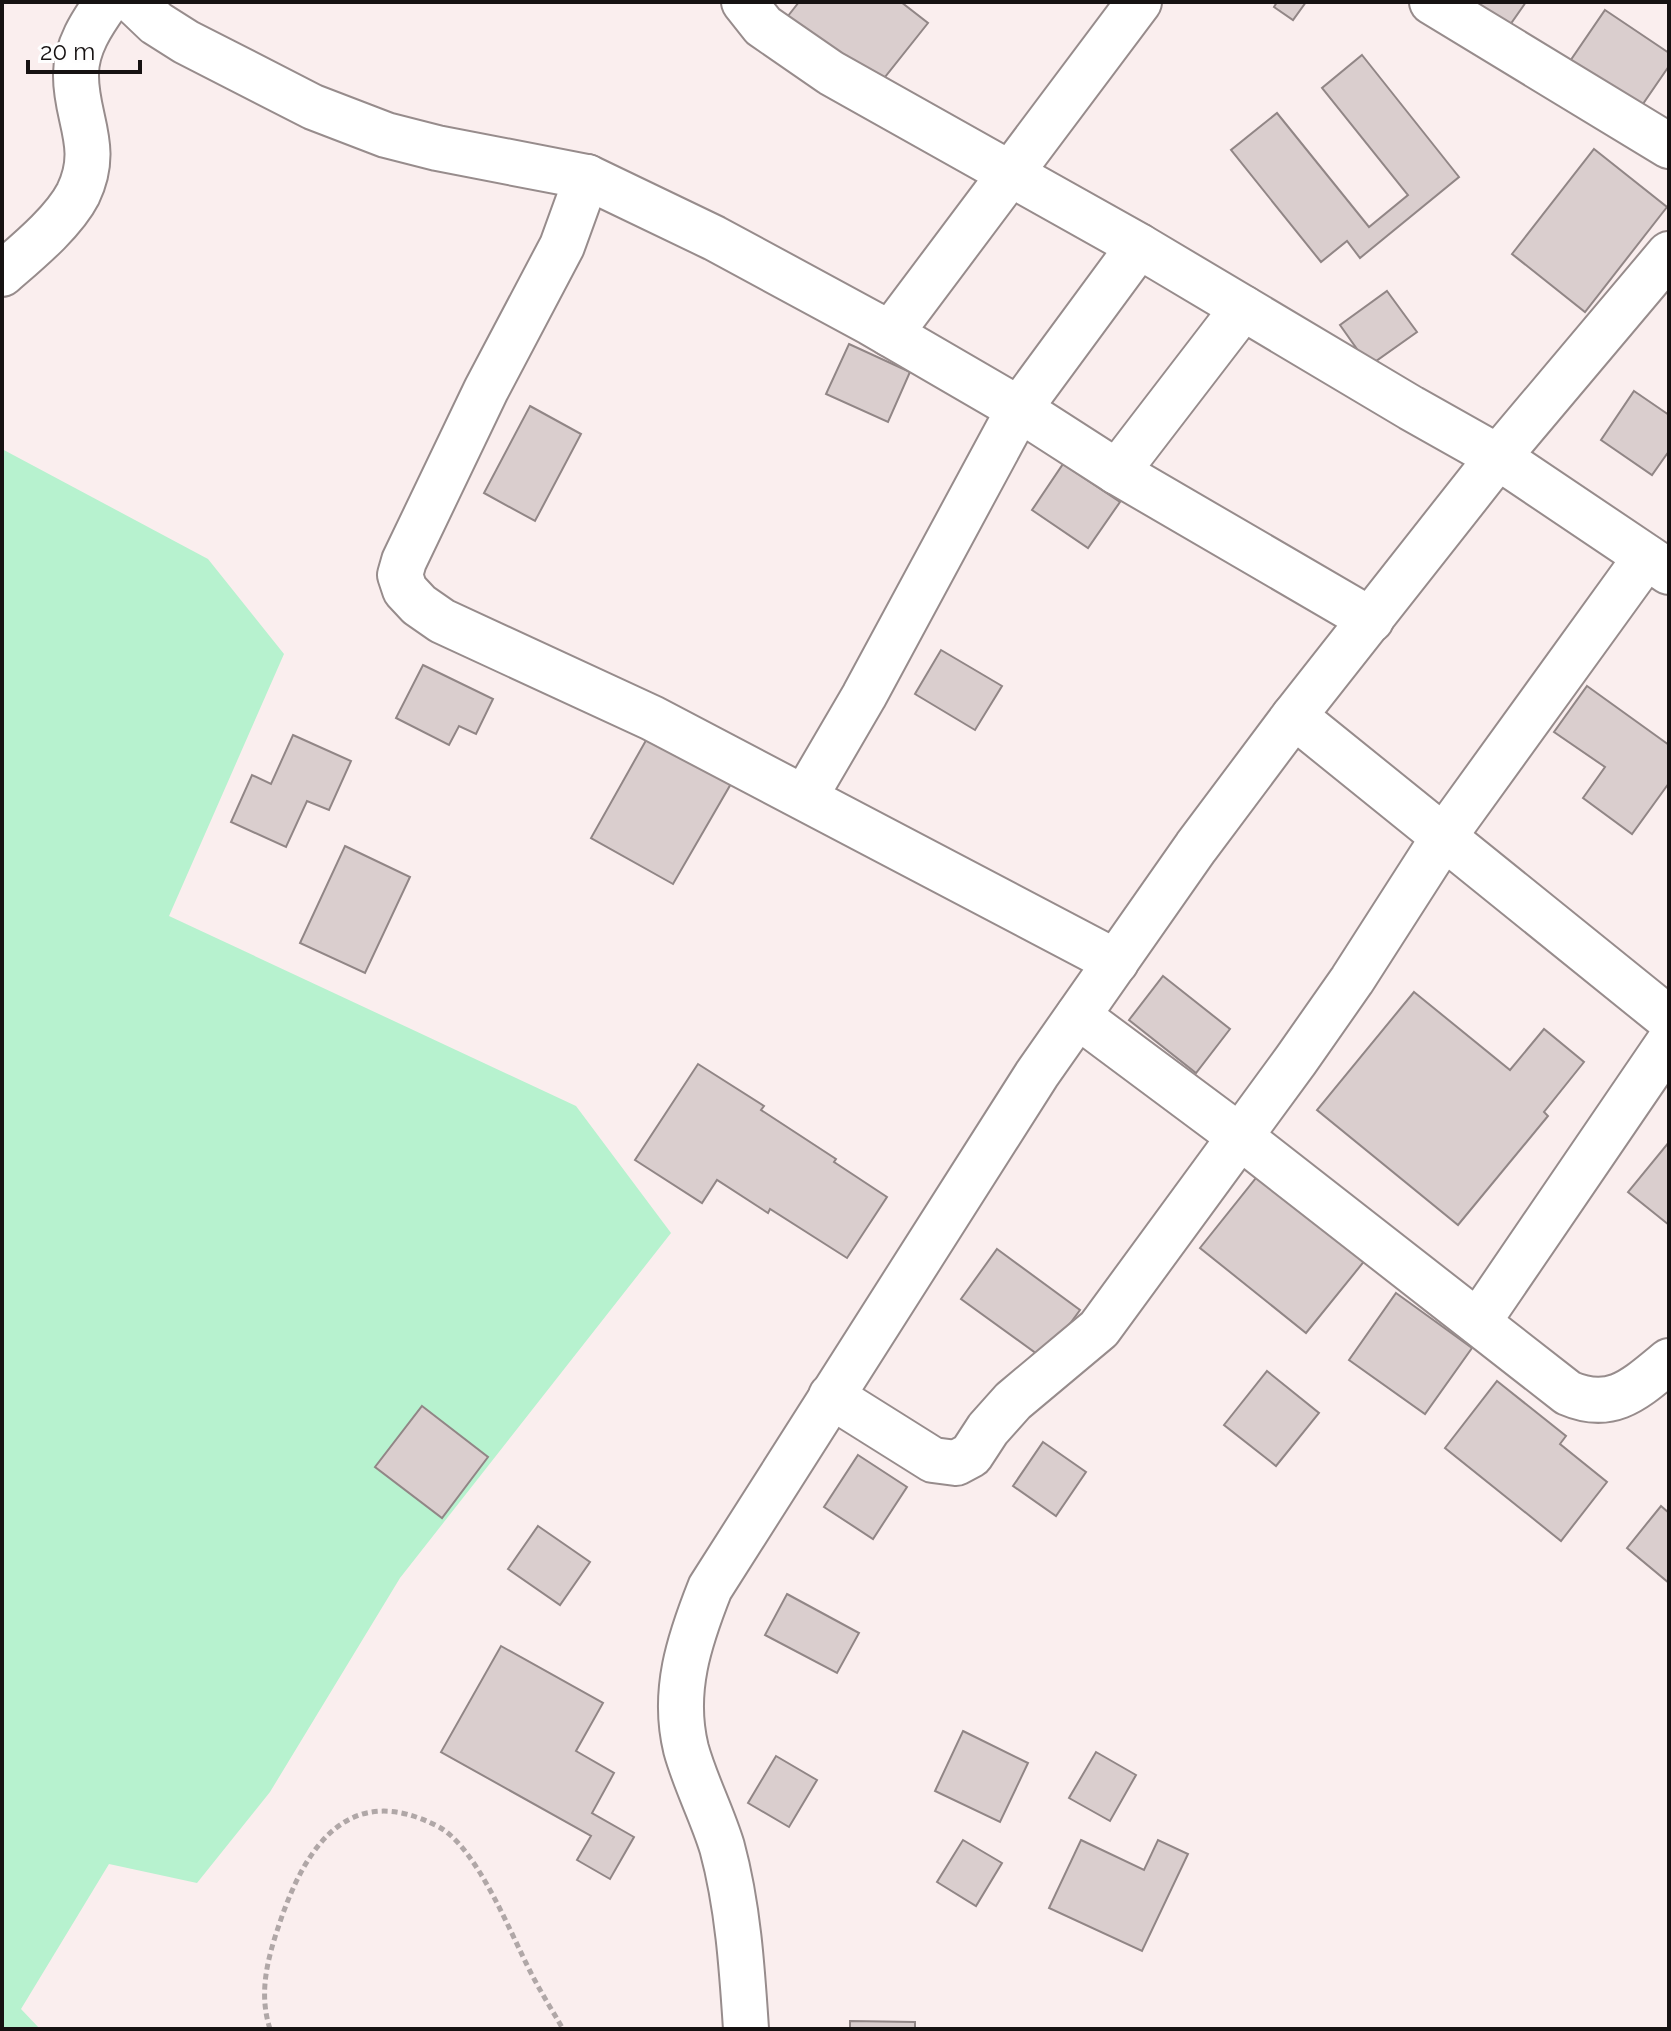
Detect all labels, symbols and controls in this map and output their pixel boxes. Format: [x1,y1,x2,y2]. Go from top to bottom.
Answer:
scale bar [28,24,140,74]
text: 20 m [40,37,95,66]

